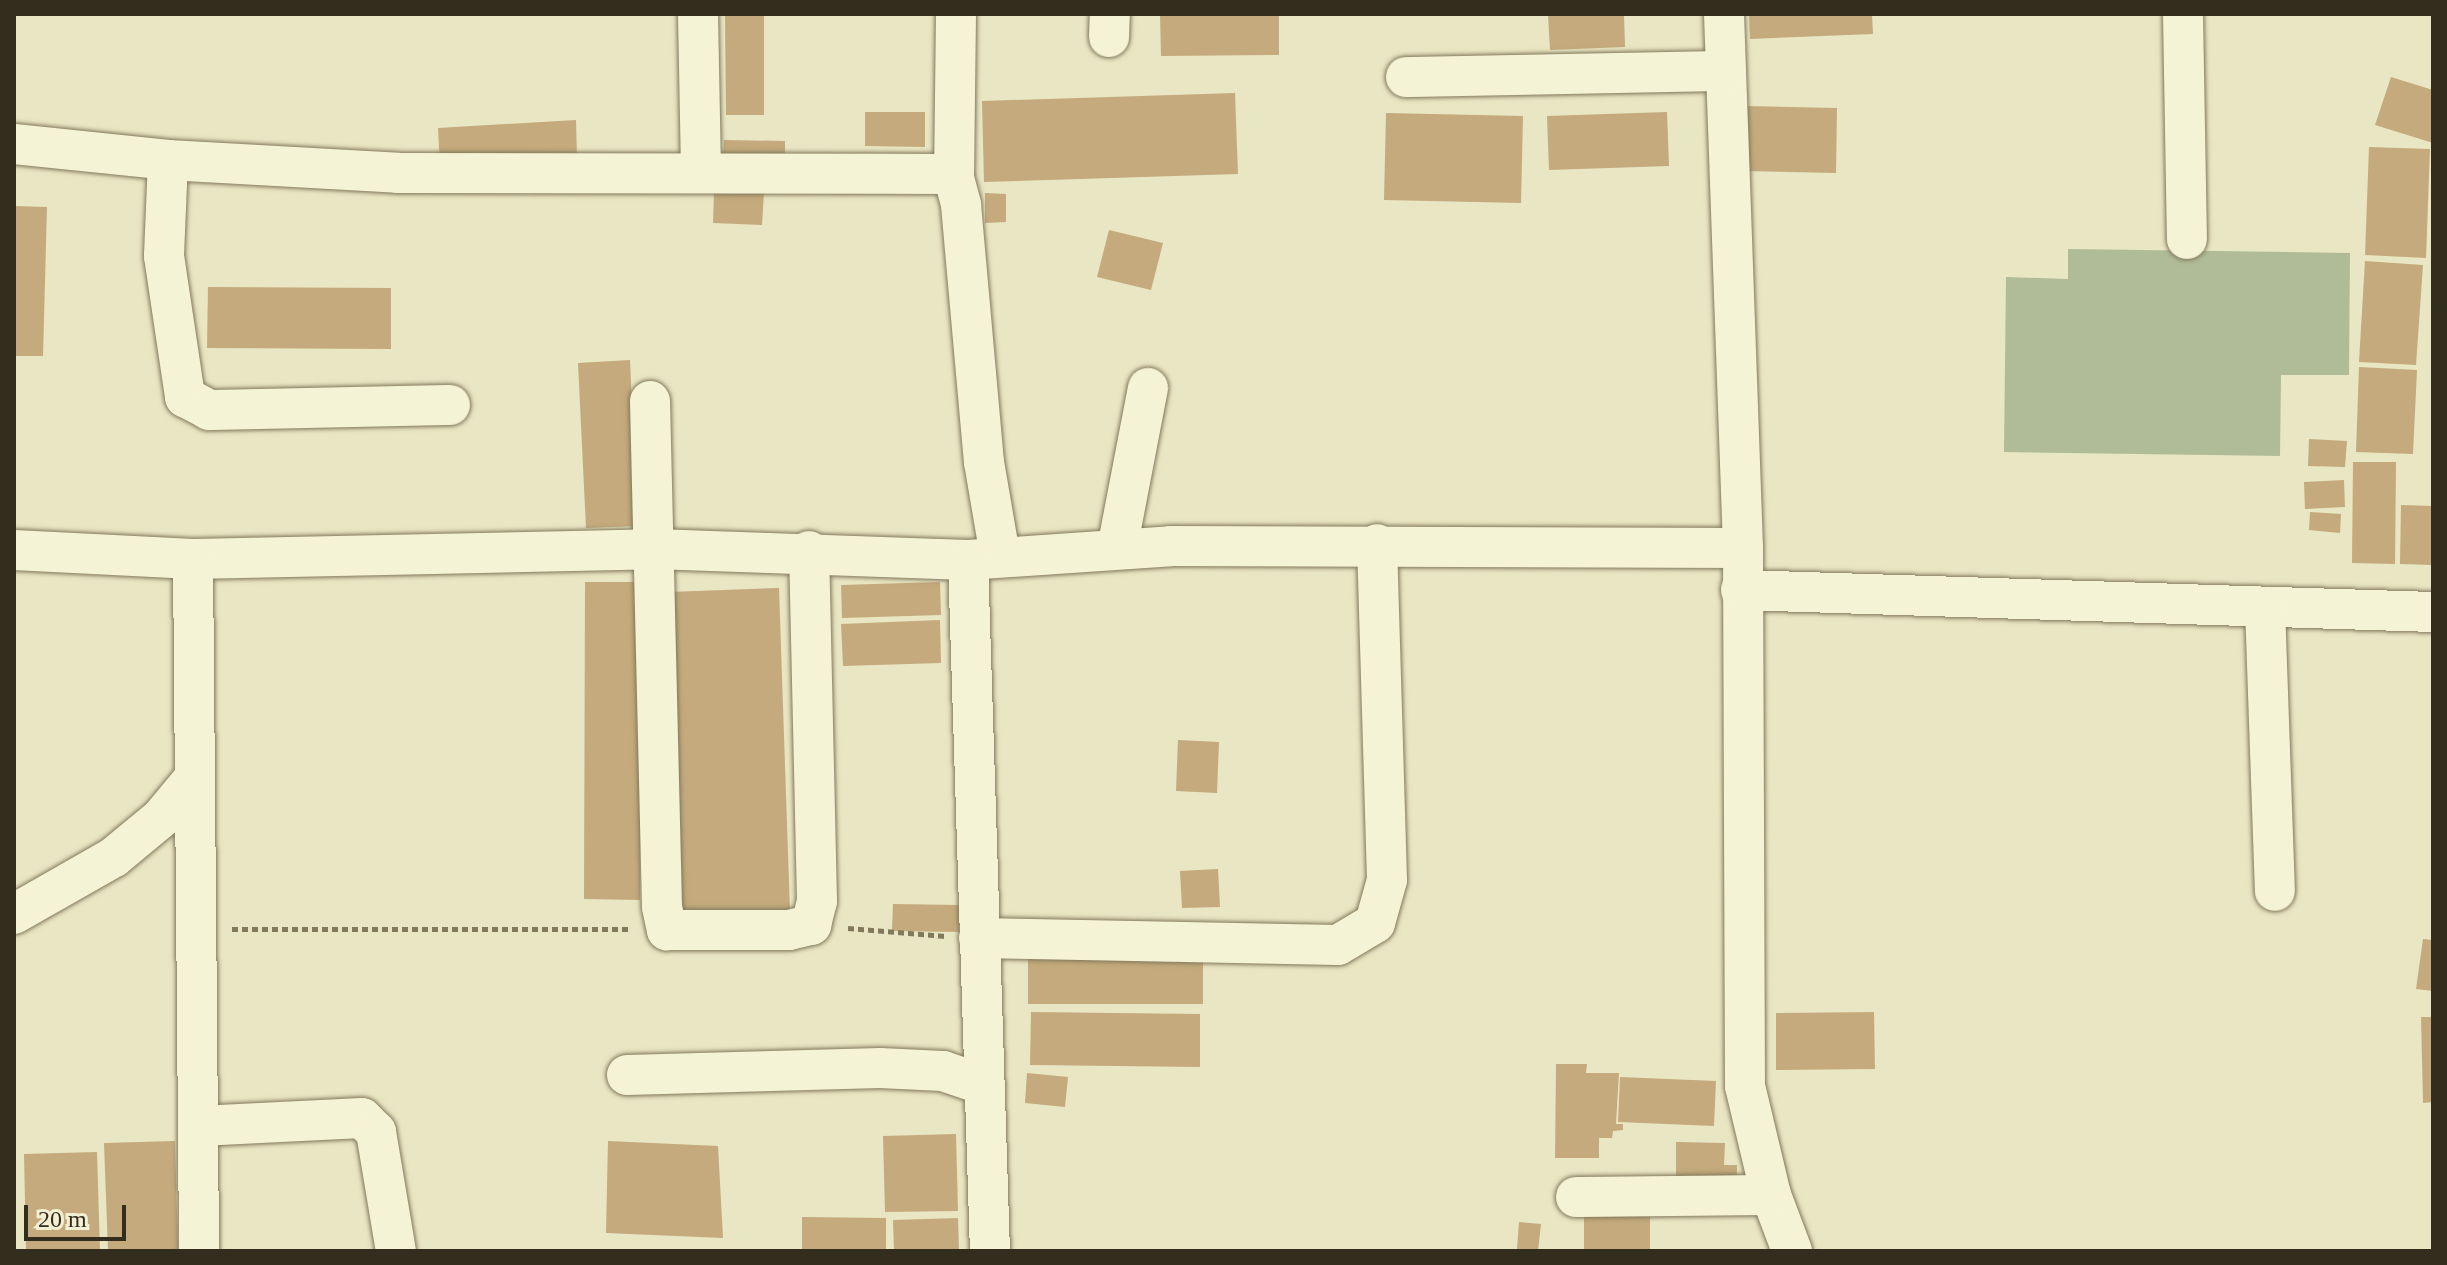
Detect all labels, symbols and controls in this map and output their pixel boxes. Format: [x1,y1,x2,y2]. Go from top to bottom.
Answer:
scale bar [28,1189,130,1239]
text: 20 m [38,1206,87,1232]

